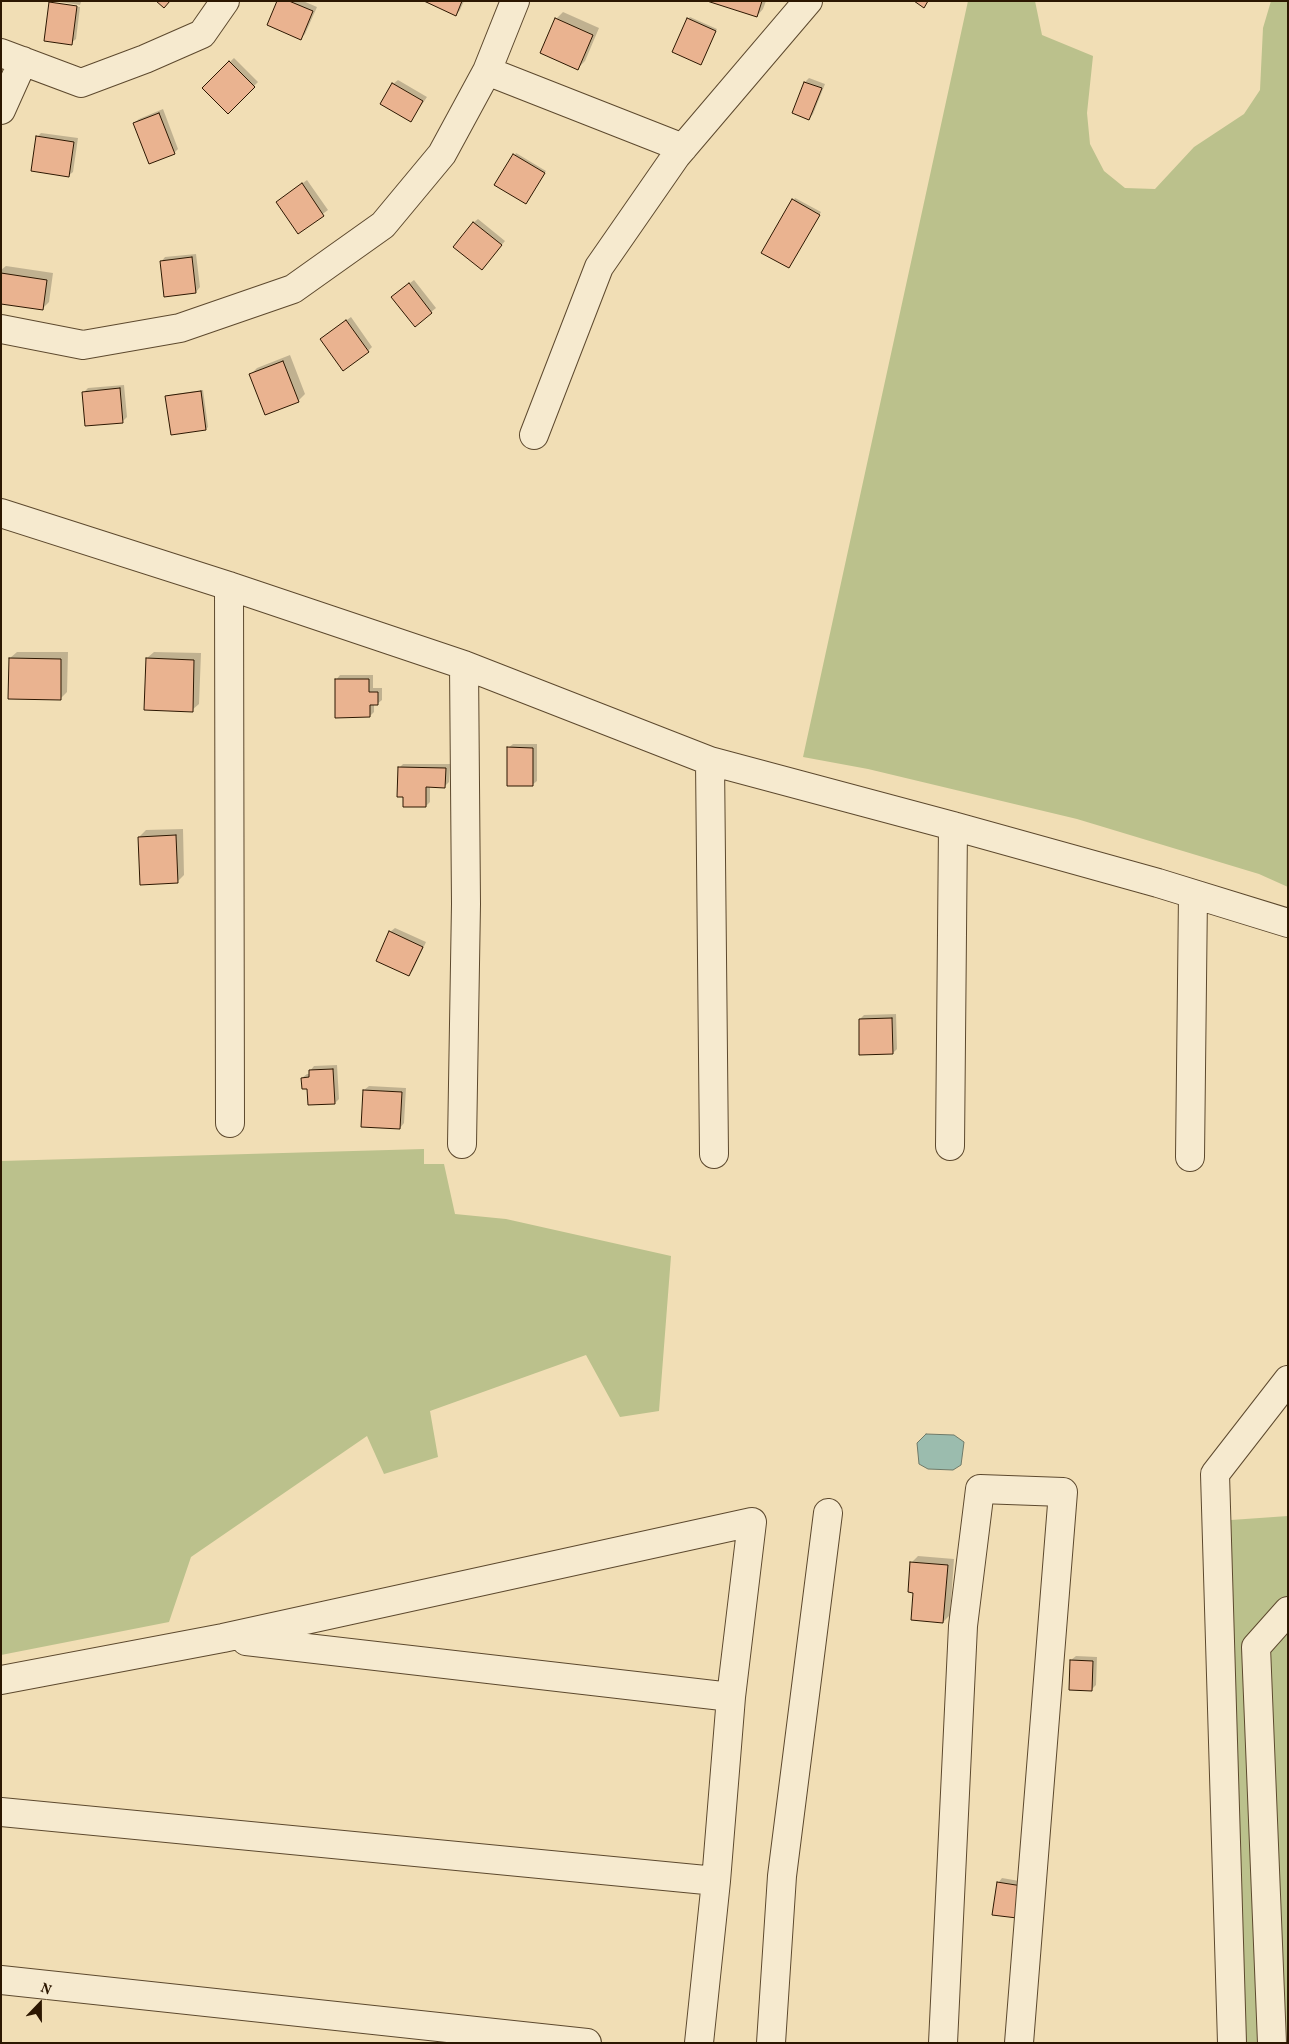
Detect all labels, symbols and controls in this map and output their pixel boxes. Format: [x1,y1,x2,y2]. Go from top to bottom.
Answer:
north arrow [15,1979,65,2029]
text: N [38,1979,54,2000]

